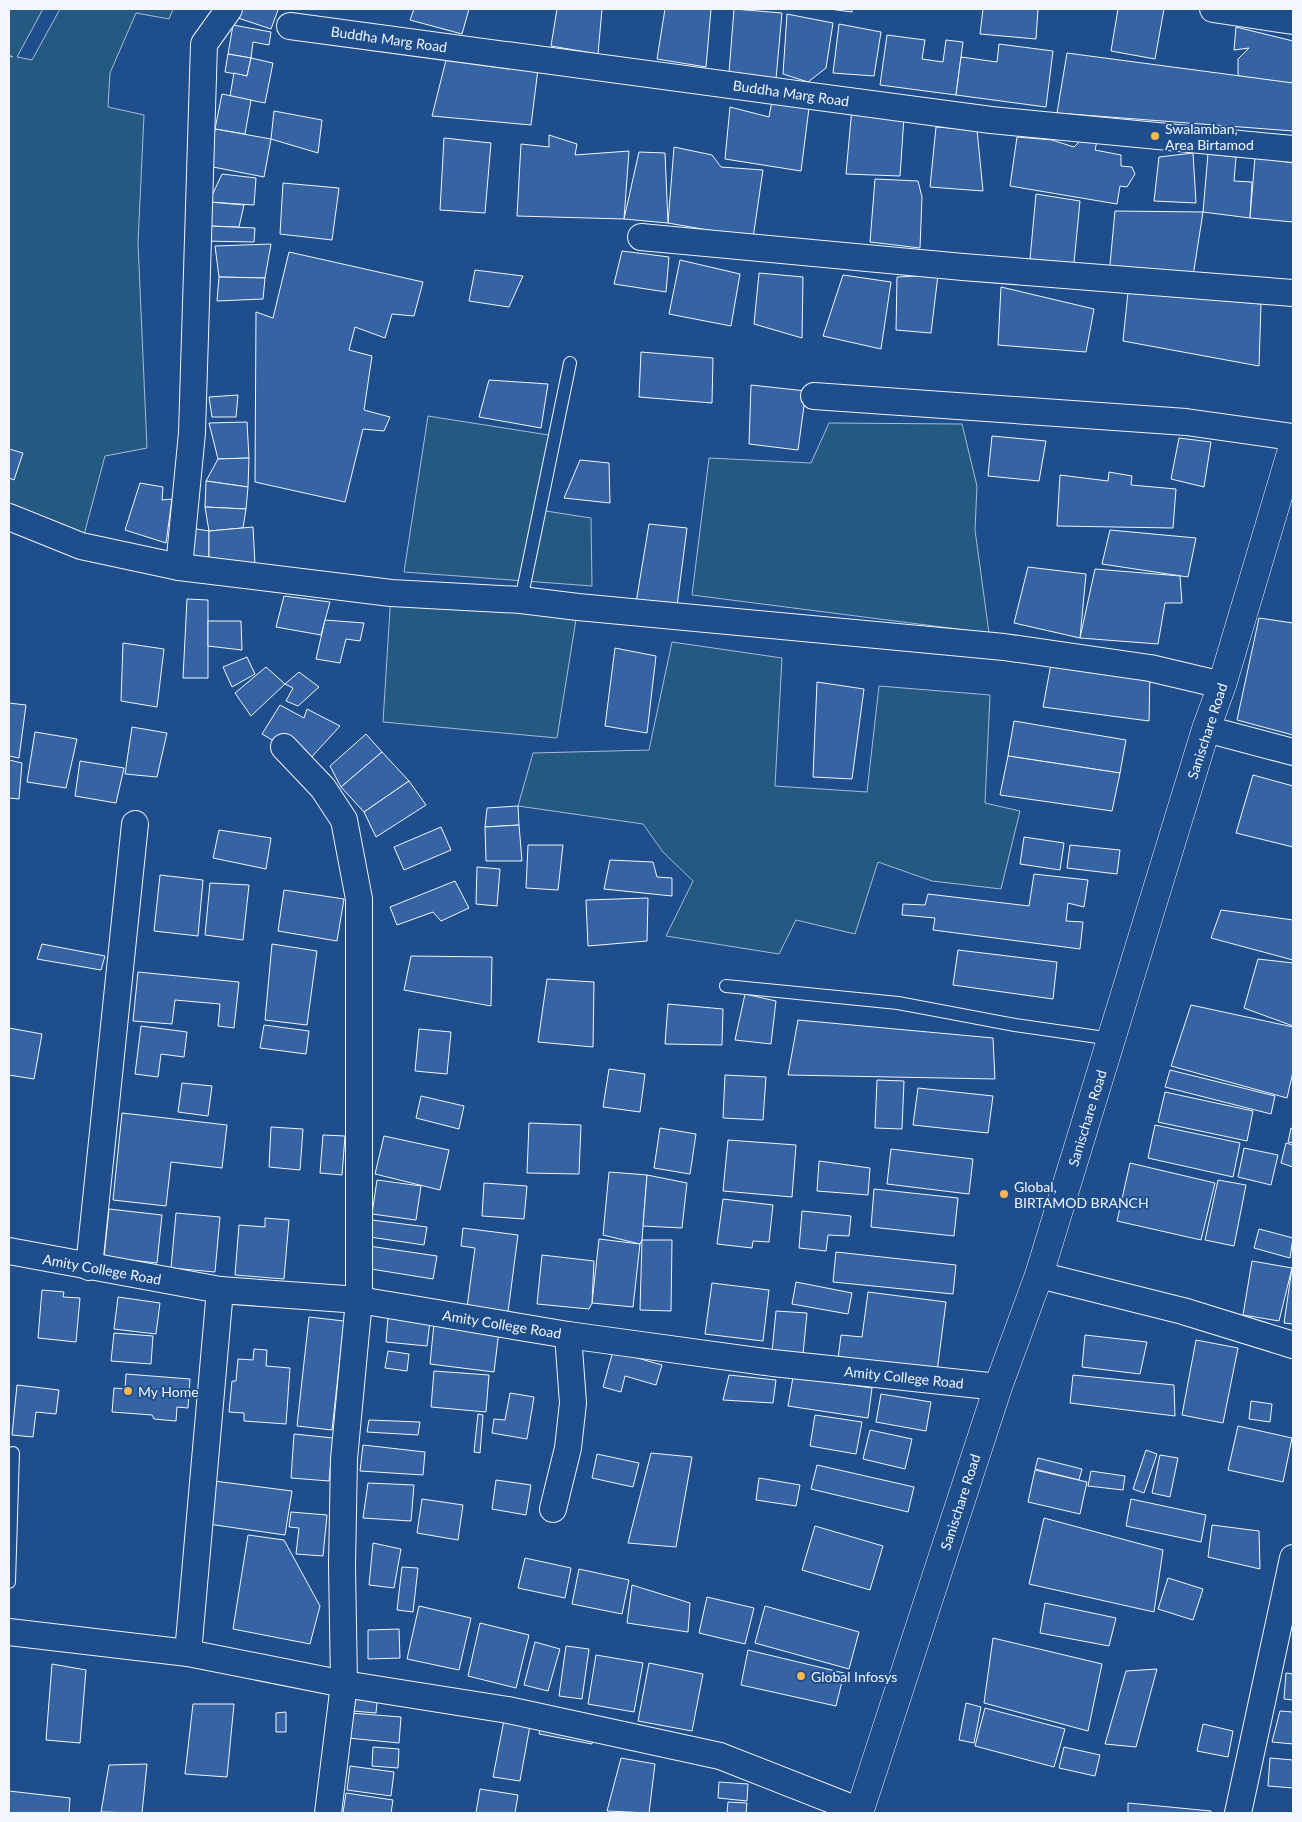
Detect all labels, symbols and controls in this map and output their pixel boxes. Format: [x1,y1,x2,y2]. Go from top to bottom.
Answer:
street label: Buddha Marg Road [330,22,448,56]
street label: Buddha Marg Road [732,76,850,110]
place label: Swalamban, Area Birtamod [1165,120,1254,153]
marker: Swalamban, Area Birtamod [1149,130,1161,142]
street label: Sanischare Road [1183,681,1231,781]
street label: Sanischare Road [1064,1068,1110,1168]
place label: Global, BIRTAMOD BRANCH [1014,1178,1149,1211]
marker: Global, BIRTAMOD BRANCH [998,1188,1010,1200]
street label: Amity College Road [41,1250,163,1288]
street label: Amity College Road [441,1306,563,1342]
street label: Amity College Road [843,1362,965,1392]
place label: My Home [138,1383,199,1400]
marker: My Home [122,1385,134,1397]
street label: Sanischare Road [936,1452,984,1552]
place label: Global Infosys [811,1668,897,1685]
marker: Global Infosys [795,1670,807,1682]

